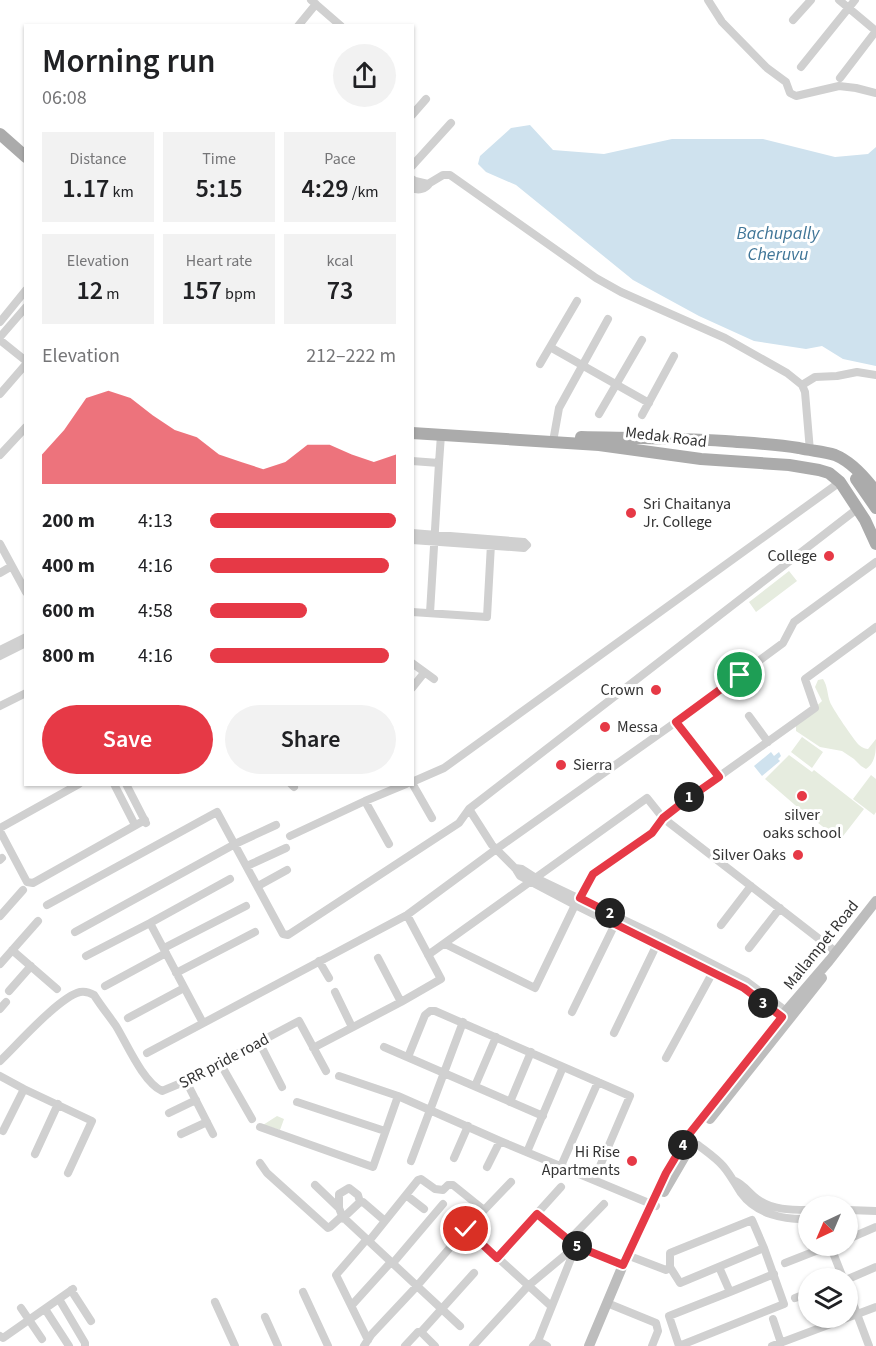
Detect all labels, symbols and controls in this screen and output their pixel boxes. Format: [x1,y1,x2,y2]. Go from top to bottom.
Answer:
text: Morning run [42,38,216,85]
button: share [333,44,396,107]
text: 06:08 [42,84,87,112]
text: Distance [70,148,126,170]
text: Time [202,148,236,170]
text: Pace [324,148,356,170]
text: 1.17 [62,170,109,207]
text: 5:15 [195,170,243,207]
text: 4:29 [301,170,349,207]
text: km [109,181,134,203]
text: /km [349,181,379,203]
water label: Bachupally Cheruvu [737,221,820,267]
text: Elevation [67,250,129,272]
text: Heart rate [186,250,252,272]
text: kcal [327,250,353,272]
text: 12 [76,272,103,309]
text: 157 [182,272,222,309]
text: 73 [327,272,353,309]
text: m [103,283,120,305]
text: bpm [222,283,256,305]
text: Elevation [42,342,120,370]
text: 212–222 m [306,342,396,370]
street label: Medak Road [624,421,708,453]
place label: Sri Chaitanya Jr. College [643,493,731,533]
marker: Sri Chaitanya Jr. College [624,506,638,520]
text: 200 m [42,507,95,535]
text: 4:13 [138,507,173,535]
place label: College [767,545,817,567]
marker: College [822,549,836,563]
text: 400 m [42,552,95,580]
text: 4:16 [138,552,173,580]
text: 600 m [42,597,95,625]
text: 4:58 [138,597,173,625]
text: 800 m [42,642,95,670]
text: 4:16 [138,642,173,670]
pin [714,649,765,700]
icon: arrive [723,658,756,691]
place label: Crown [601,679,644,701]
marker: Crown [649,683,663,697]
button: Save [42,705,213,774]
button: Share [225,705,396,774]
place label: Messa [617,716,658,738]
marker: Messa [598,720,612,734]
place label: Sierra [573,754,612,776]
marker: Sierra [554,758,568,772]
pin: 1 [674,782,704,812]
text: 1 [685,786,693,808]
marker: silver oaks school [795,789,809,803]
place label: silver oaks school [763,804,841,844]
place label: Silver Oaks [712,844,786,866]
marker: Silver Oaks [791,848,805,862]
street label: Mallampet Road [778,896,864,994]
pin: 2 [595,898,625,928]
text: 2 [606,902,614,924]
pin: 3 [748,988,778,1018]
text: 3 [759,992,767,1014]
street label: SRR pride road [175,1028,273,1094]
pin: 4 [668,1130,698,1160]
text: 4 [679,1134,687,1156]
place label: Hi Rise Apartments [542,1141,620,1181]
marker: Hi Rise Apartments [625,1154,639,1168]
north arrow [798,1196,858,1256]
map controls [798,1196,858,1328]
pin [440,1203,491,1254]
icon: check [449,1212,482,1245]
pin: 5 [562,1231,592,1261]
text: 5 [573,1235,581,1257]
button: layers [798,1268,858,1328]

